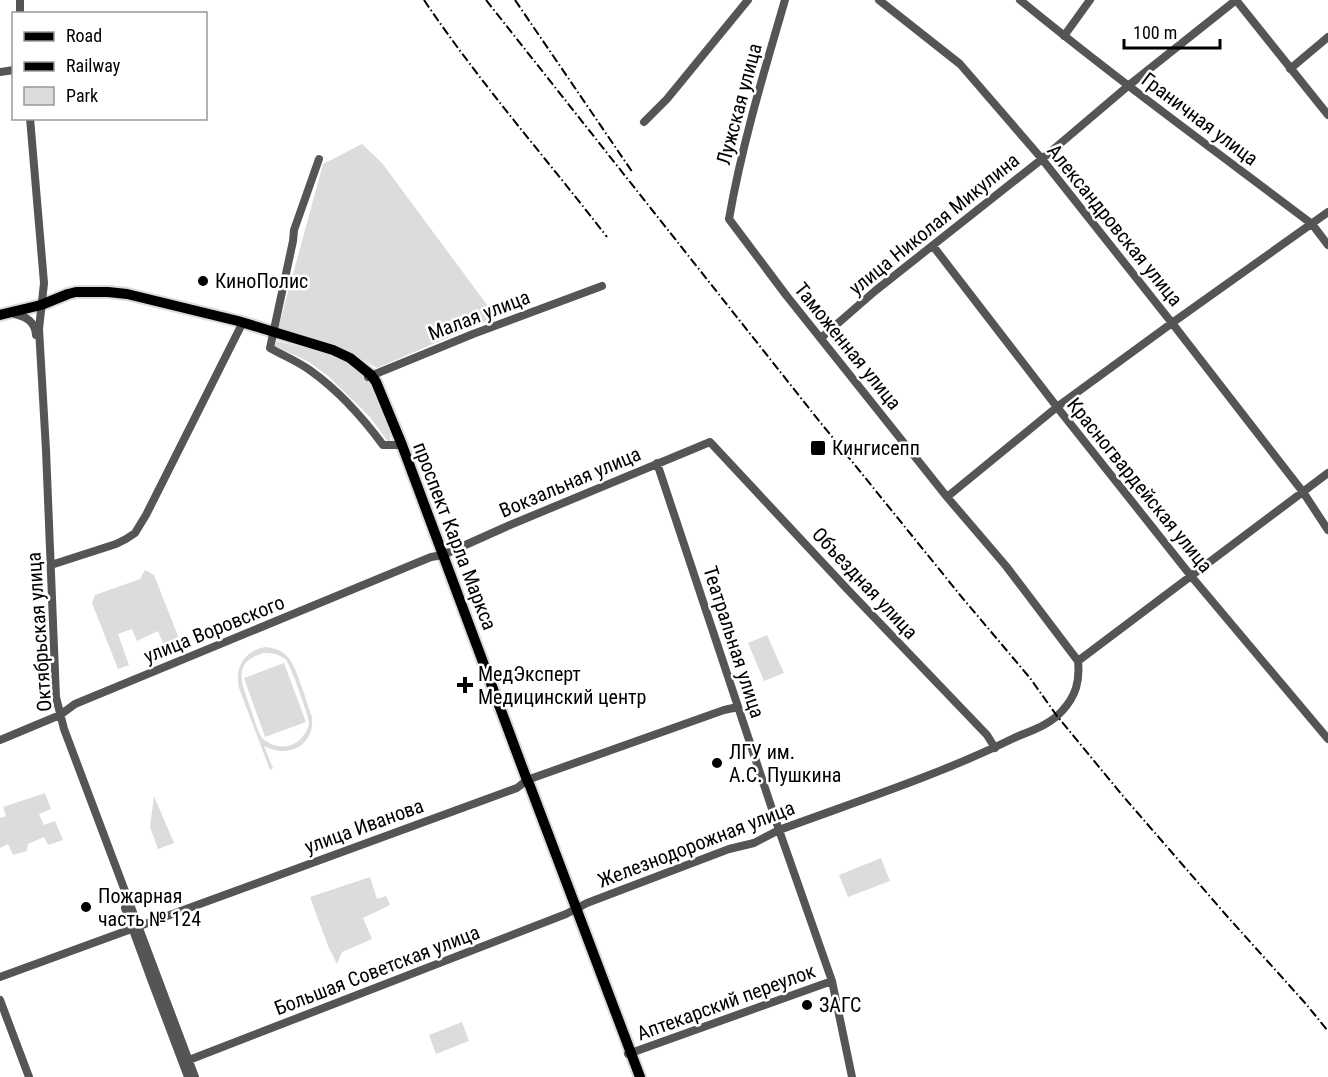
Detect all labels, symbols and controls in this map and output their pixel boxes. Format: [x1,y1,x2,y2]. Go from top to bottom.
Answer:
legend [12,12,207,120]
scale bar [1124,12,1220,50]
text: 100 m [1133,22,1177,43]
text: Road [66,25,102,46]
street label: Лужская улица [711,41,767,167]
text: Railway [66,55,121,76]
street label: Граничная улица [1137,67,1263,171]
text: Park [66,85,98,106]
street label: Александровская улица [1042,139,1188,311]
street label: улица Николая Микулина [844,148,1024,300]
place label: КиноПолис [215,269,308,293]
marker: КиноПолис [196,274,210,288]
street label: Таможенная улица [789,278,907,414]
street label: Малая улица [425,285,533,345]
street label: Красногвардейская улица [1062,393,1218,577]
place label: Кингисепп [832,436,920,460]
street label: проспект Карла Маркса [408,439,502,633]
marker: Кингисепп [809,439,827,457]
street label: Вокзальная улица [496,441,644,523]
street label: Объездная улица [807,522,923,644]
street label: Октябрьская улица [21,551,57,713]
street label: Театральная улица [698,563,770,721]
street label: улица Воровского [140,590,288,668]
place label: МедЭксперт Медицинский центр [478,662,646,709]
marker: МедЭксперт Медицинский центр [456,676,474,694]
place label: ЛГУ им. А.С. Пушкина [729,740,841,787]
marker: ЛГУ им. А.С. Пушкина [710,756,724,770]
street label: улица Иванова [301,793,427,859]
street label: Железнодорожная улица [594,795,798,893]
place label: Пожарная часть № 124 [98,884,201,931]
marker: Пожарная часть № 124 [79,900,93,914]
street label: Большая Советская улица [271,920,483,1020]
street label: Аптекарский переулок [633,958,819,1045]
place label: ЗАГС [819,993,861,1017]
marker: ЗАГС [800,998,814,1012]

